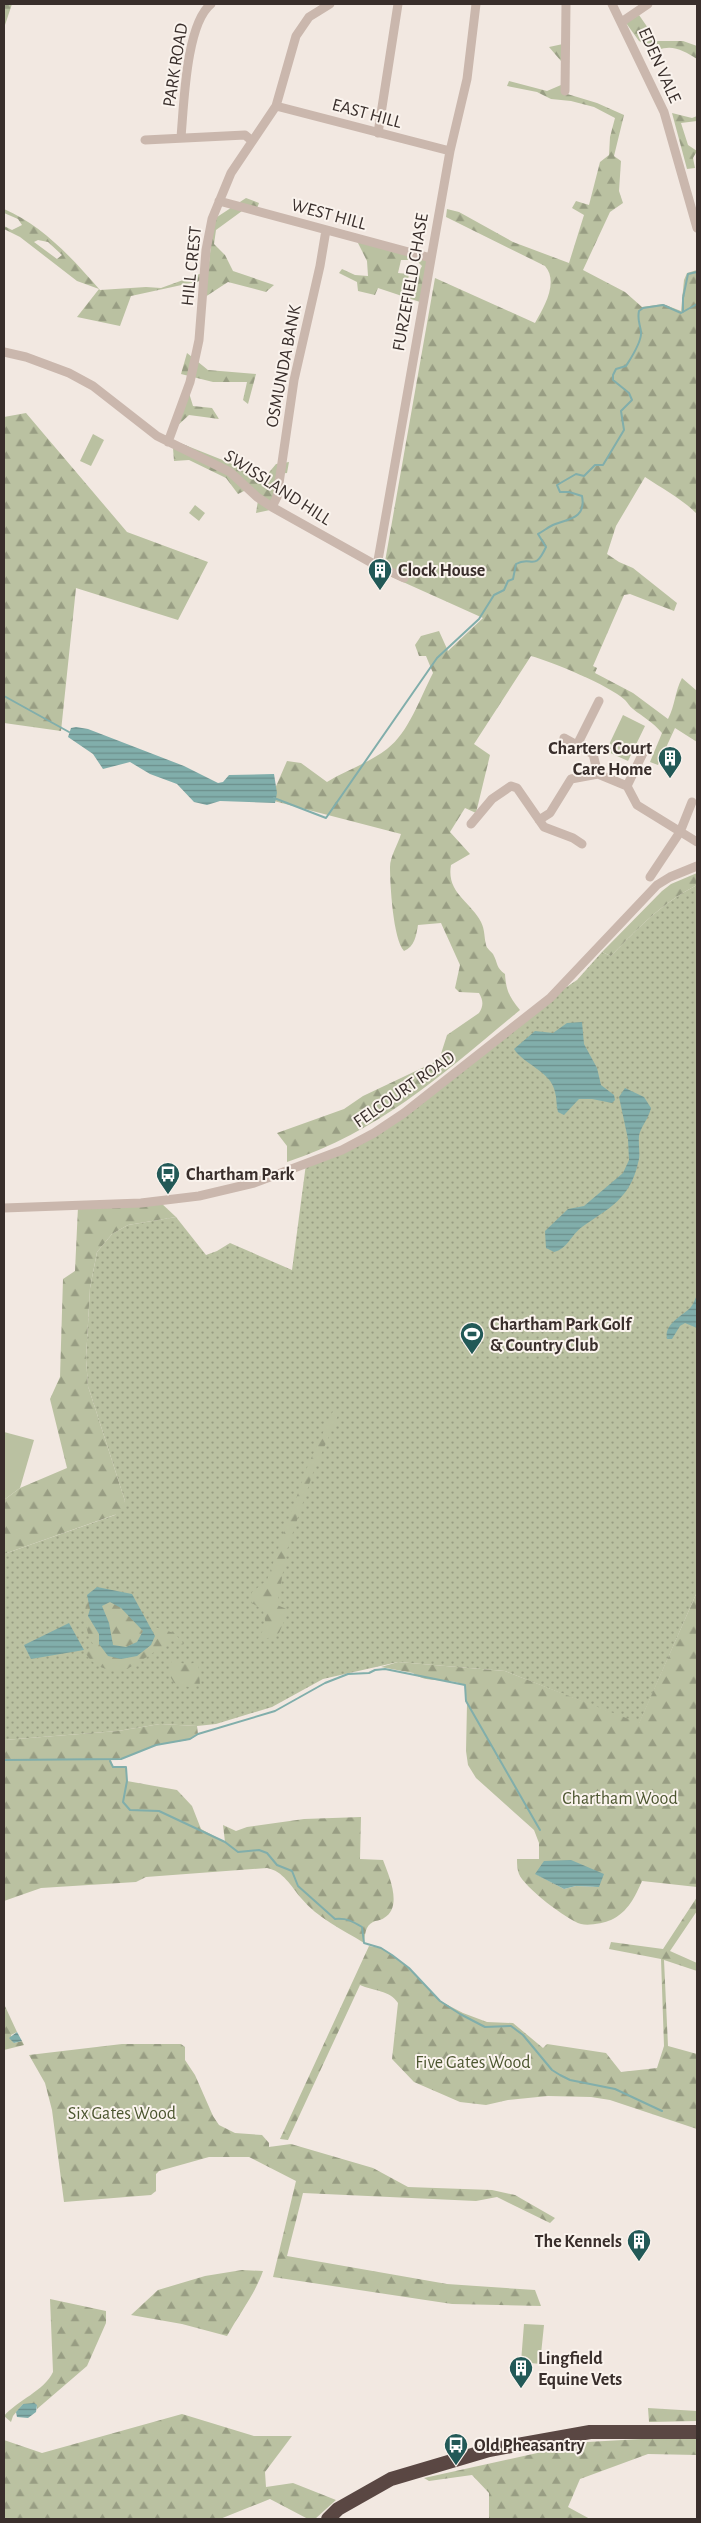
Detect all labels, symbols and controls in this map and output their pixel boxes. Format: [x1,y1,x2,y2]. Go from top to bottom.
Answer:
street label: PARK ROAD [160,22,192,108]
street label: EDEN VALE [634,25,684,106]
street label: EAST HILL [330,96,404,132]
street label: WEST HILL [289,196,369,234]
street label: FURZEFIELD CHASE [390,211,432,353]
street label: HILL CREST [179,225,205,307]
street label: OSMUNDA BANK [263,303,305,429]
street label: SWISSLAND HILL [221,447,334,529]
building icon: Clock House [367,557,393,591]
place label: Clock House [398,562,485,580]
place label: Charters Court Care Home [548,740,652,779]
building icon: Charters Court Care Home [657,745,683,779]
street label: FELCOURT ROAD [350,1048,459,1131]
bus stop icon: Chartham Park [155,1161,181,1195]
place label: Chartham Park [186,1166,295,1184]
place label: Chartham Park Golf & Country Club [490,1316,633,1355]
sports icon: Chartham Park Golf & Country Club [459,1321,485,1355]
park label: Chartham Wood [562,1790,678,1808]
park label: Five Gates Wood [415,2054,531,2072]
park label: Six Gates Wood [68,2105,176,2123]
building icon: The Kennels [626,2228,652,2262]
place label: The Kennels [534,2233,622,2251]
place label: Lingfield Equine Vets [538,2350,622,2389]
building icon: Lingfield Equine Vets [508,2355,534,2389]
bus stop icon: Old Pheasantry [443,2432,469,2466]
place label: Old Pheasantry [474,2437,586,2455]

